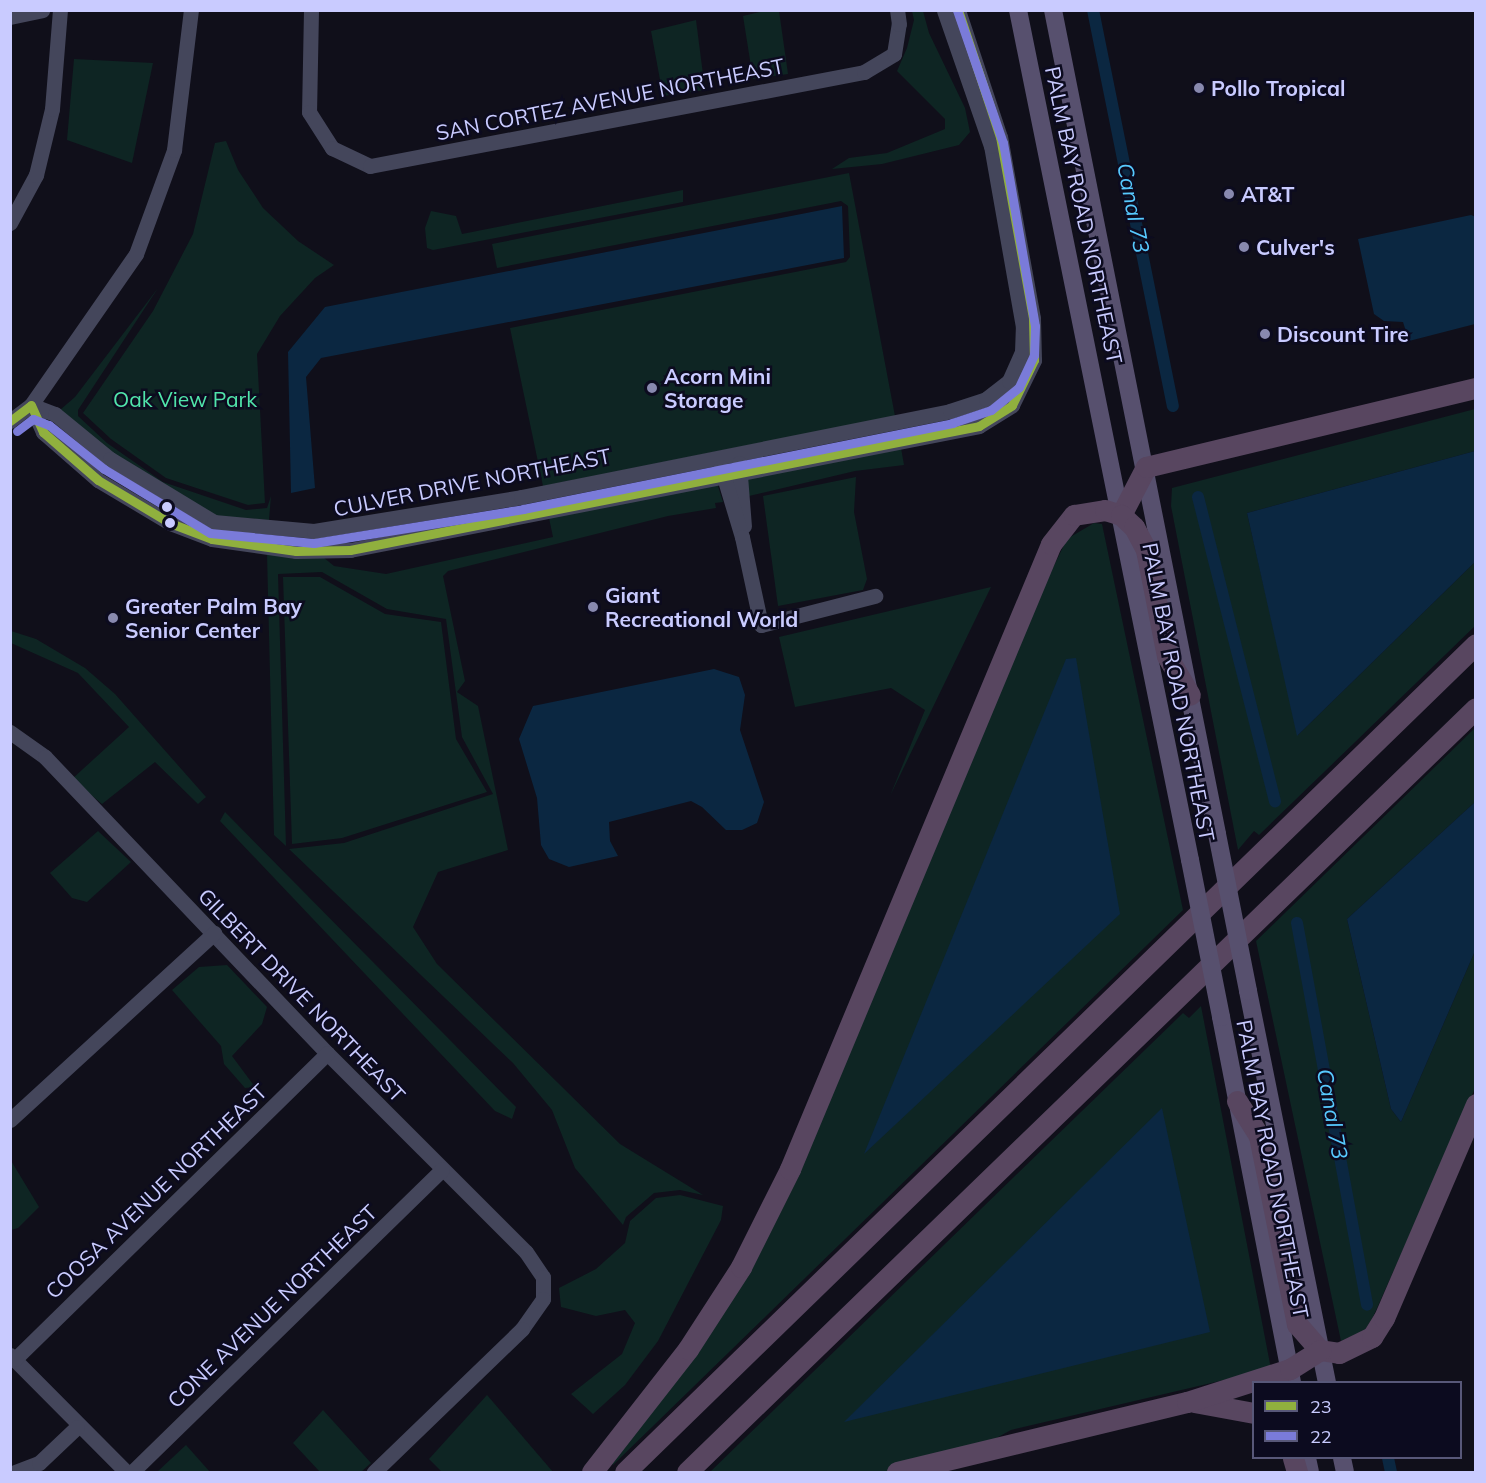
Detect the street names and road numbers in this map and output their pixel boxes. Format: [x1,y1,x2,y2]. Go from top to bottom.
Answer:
street label: SAN CORTEZ AVENUE NORTHEAST [434,53,786,145]
street label: PALM BAY ROAD NORTHEAST [1040,64,1128,366]
street label: CULVER DRIVE NORTHEAST [331,443,613,521]
street label: PALM BAY ROAD NORTHEAST [1138,541,1220,843]
street label: GILBERT DRIVE NORTHEAST [193,883,411,1107]
street label: PALM BAY ROAD NORTHEAST [1232,1018,1314,1320]
street label: COOSA AVENUE NORTHEAST [40,1078,272,1304]
street label: CONE AVENUE NORTHEAST [162,1199,382,1413]

